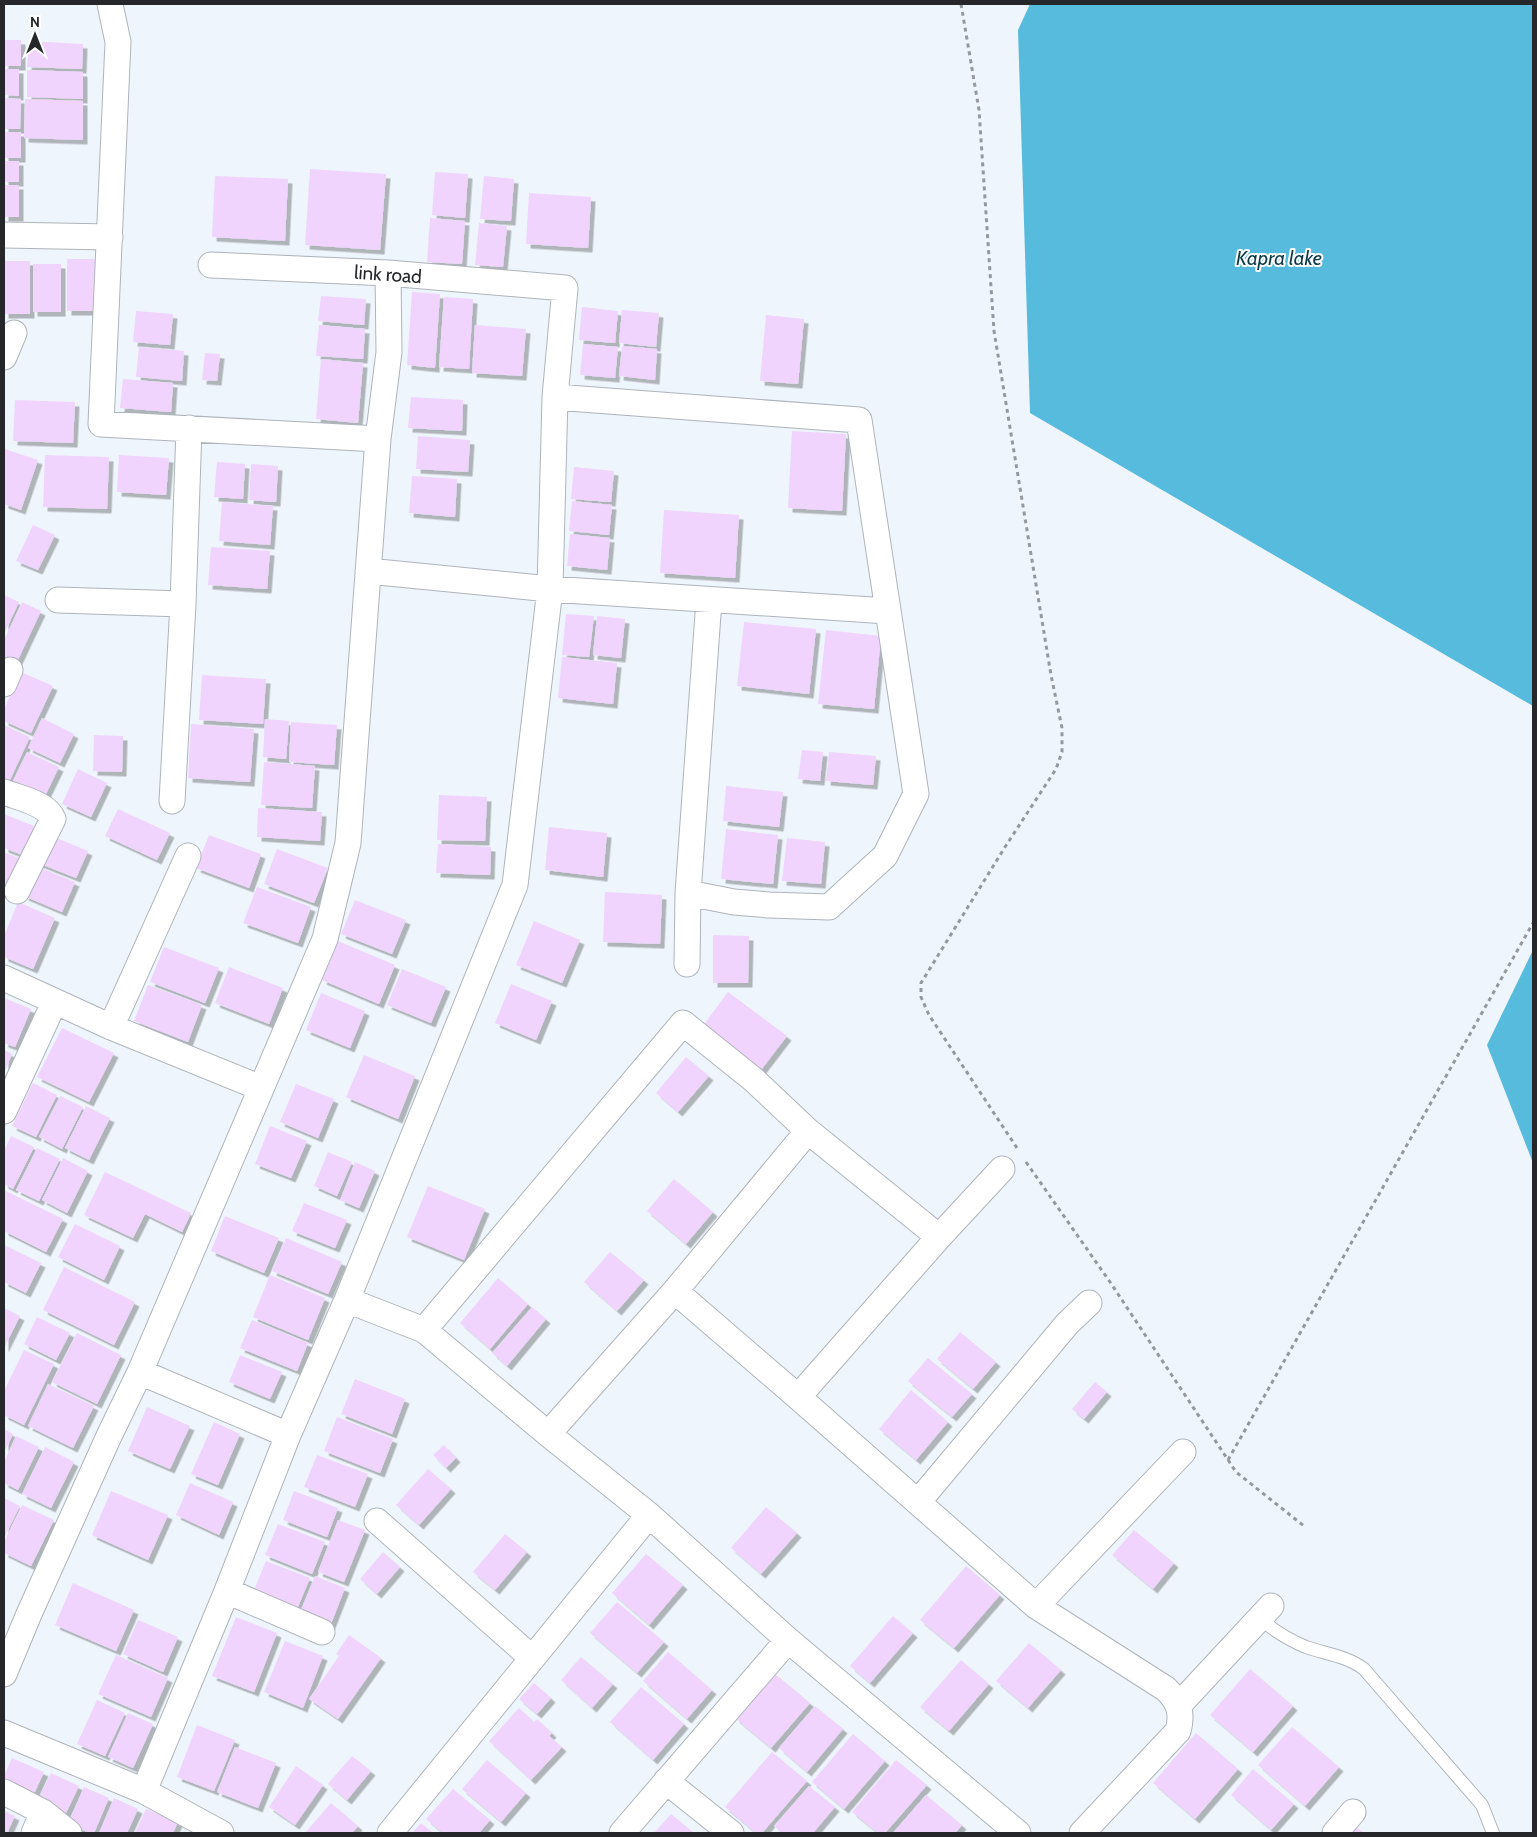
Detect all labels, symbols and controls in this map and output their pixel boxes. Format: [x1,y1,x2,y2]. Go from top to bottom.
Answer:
north arrow [10,10,60,60]
text: N [30,13,40,31]
water label: Kapra lake [1236,246,1322,270]
street label: link road [353,261,423,288]

